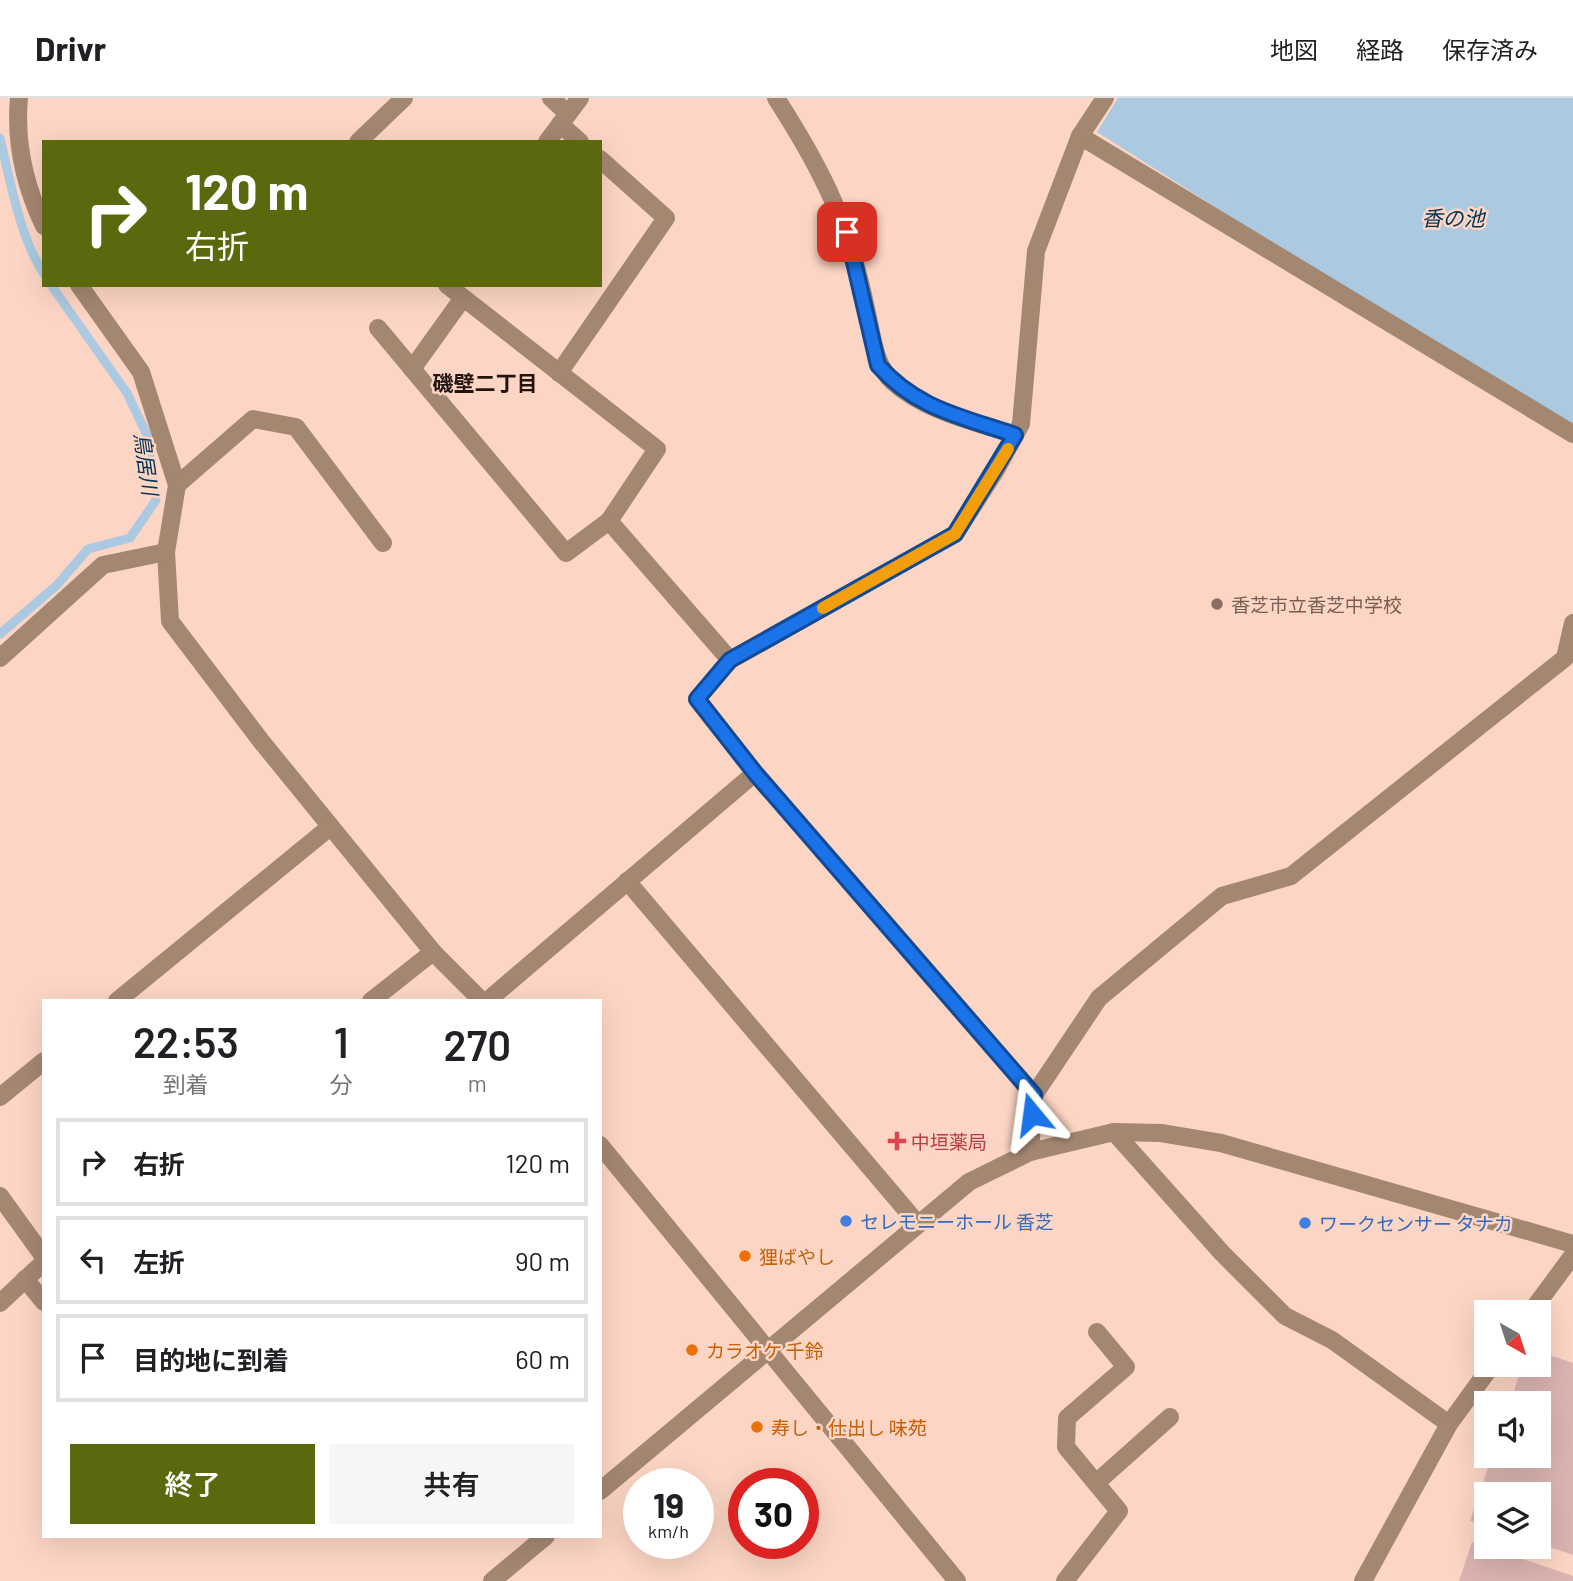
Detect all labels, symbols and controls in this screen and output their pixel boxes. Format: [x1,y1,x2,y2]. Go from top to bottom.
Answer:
text: Drivr [35,28,106,68]
text: 地図 [1270,35,1318,64]
text: 経路 [1356,35,1404,64]
text: 保存済み [1442,35,1538,64]
text: 120 m [185,161,308,220]
icon: right [70,168,161,259]
pin [817,202,877,262]
water label: 香の池 [1422,205,1486,230]
icon: arrive [828,213,866,251]
text: 右折 [185,226,249,264]
district label: 磯壁二丁目 [433,370,538,395]
water label: 鳥居川 [130,431,164,499]
place label: 香芝市立香芝中学校 [1231,593,1402,616]
marker: 香芝市立香芝中学校 [1209,596,1225,612]
text: 22:53 [133,1016,239,1066]
text: 1 [334,1016,349,1066]
text: 270 [444,1019,511,1069]
text: m [468,1069,487,1097]
text: 到着 [163,1070,209,1098]
text: 分 [330,1070,353,1098]
position arrow [995,1077,1069,1151]
place label: 中垣薬局 [911,1130,987,1153]
marker: 中垣薬局 [889,1133,905,1149]
icon: right [74,1143,112,1181]
text: 120 m [506,1147,570,1178]
text: 右折 [133,1148,185,1179]
place label: セレモニーホール 香芝 [860,1210,1054,1233]
place label: ワークセンサー タナカ [1319,1212,1513,1235]
marker: セレモニーホール 香芝 [838,1213,854,1229]
marker: ワークセンサー タナカ [1297,1215,1313,1231]
icon: left [74,1241,112,1279]
text: 90 m [515,1245,570,1276]
place label: 狸ばやし [759,1245,835,1268]
text: 左折 [133,1246,185,1277]
marker: 狸ばやし [737,1248,753,1264]
north arrow [1474,1300,1550,1377]
map controls [1474,1300,1551,1559]
icon: arrive [74,1339,112,1377]
place label: カラオケ 千鈴 [706,1339,824,1362]
marker: カラオケ 千鈴 [684,1342,700,1358]
text: 60 m [515,1343,570,1374]
text: 目的地に到着 [133,1344,289,1375]
button: sound [1474,1391,1551,1468]
place label: 寿し・仕出し 味苑 [771,1416,927,1439]
marker: 寿し・仕出し 味苑 [749,1419,765,1435]
button: 終了 [70,1444,315,1524]
button: 共有 [329,1444,574,1524]
speed limit sign: 30 [728,1468,819,1559]
button: layers [1474,1482,1551,1559]
text: 19 [653,1483,684,1525]
text: km/h [648,1520,689,1542]

